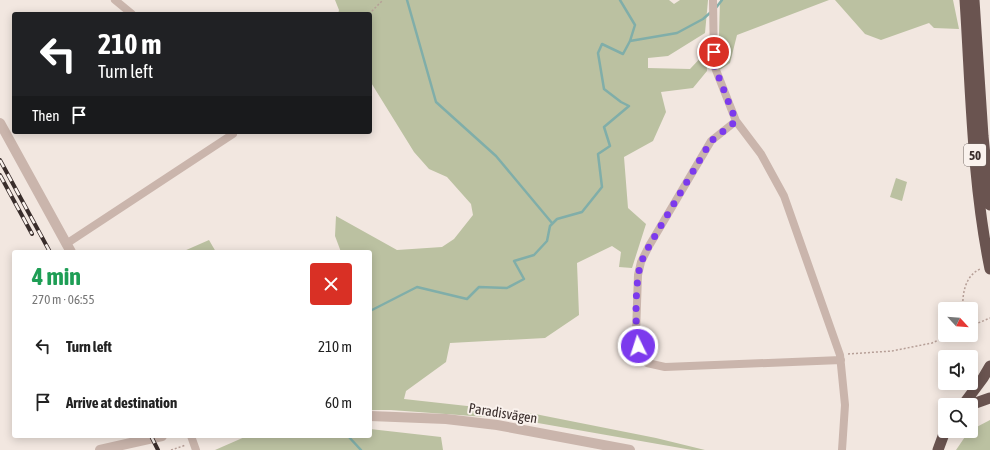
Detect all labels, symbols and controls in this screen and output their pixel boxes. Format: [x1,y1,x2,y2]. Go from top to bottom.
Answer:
icon: left [32,28,84,80]
text: 210 m [98,28,161,60]
pin [697,35,731,69]
icon: arrive [703,41,725,63]
text: Turn left [98,61,153,82]
icon: arrive [68,104,90,126]
text: Then [32,107,60,124]
road number: 50 [964,144,986,166]
text: 4 min [32,263,81,290]
button: close [310,263,352,305]
text: 270 m · 06:55 [32,292,95,307]
north arrow [938,302,978,342]
map controls [938,302,978,438]
position arrow [617,325,659,367]
icon: left [32,335,54,357]
text: Turn left [66,338,112,355]
text: 210 m [318,338,352,355]
button: sound [938,350,978,390]
icon: arrive [32,391,54,413]
text: Arrive at destination [66,394,177,411]
text: 60 m [325,394,352,411]
button: search [938,398,978,438]
street label: Paradisvägen [468,400,538,426]

